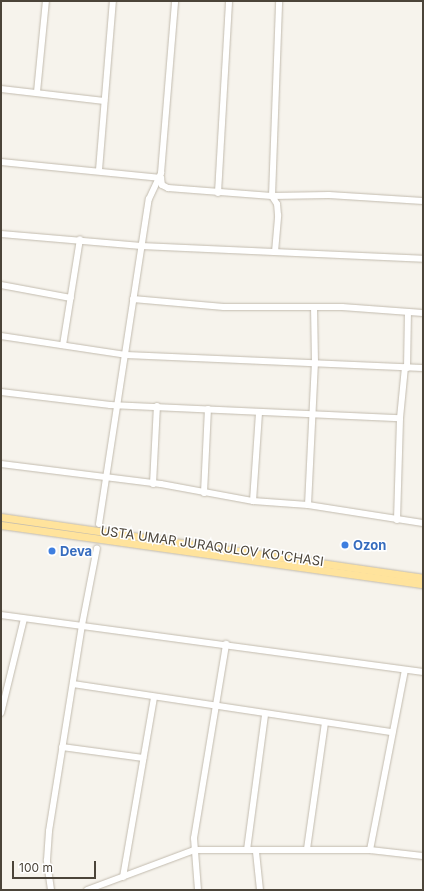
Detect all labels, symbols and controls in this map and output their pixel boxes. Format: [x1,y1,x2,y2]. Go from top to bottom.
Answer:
street label: USTA UMAR JURAQULOV KO'CHASI [99,523,325,569]
place label: Ozon [353,537,386,553]
marker: Ozon [340,540,350,550]
place label: Deva [60,543,92,559]
marker: Deva [47,546,57,556]
scale bar [14,853,98,879]
text: 100 m [19,860,53,875]

